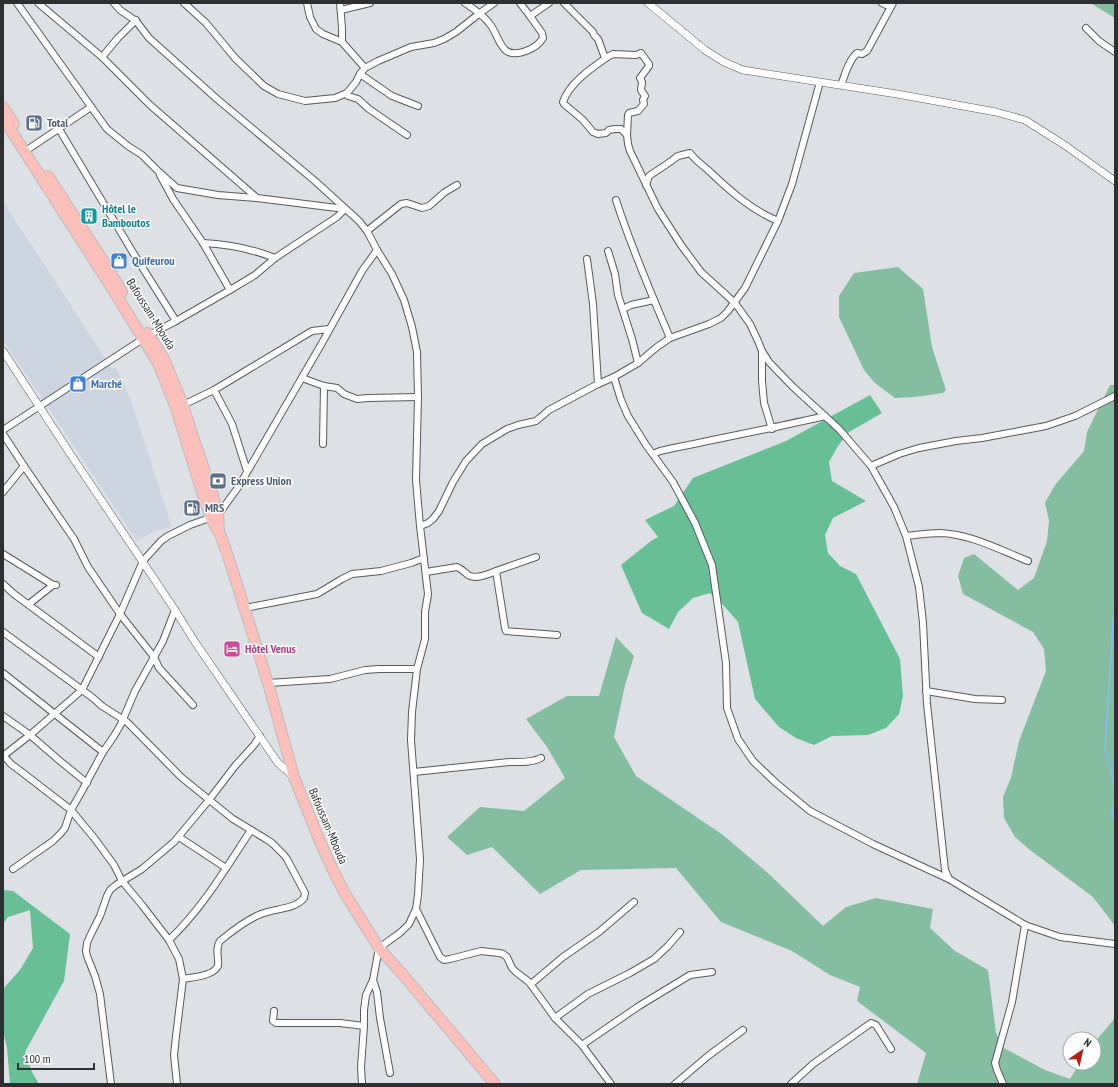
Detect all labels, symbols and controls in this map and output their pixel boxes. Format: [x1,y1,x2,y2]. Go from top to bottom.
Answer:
fuel station icon: Total [24,113,44,133]
place label: Total [47,115,68,130]
place label: Hôtel le Bamboutos [102,201,150,230]
building icon: Hôtel le Bamboutos [79,206,99,226]
shop icon: Quifeurou [109,251,129,271]
place label: Quifeurou [132,253,175,268]
street label: Bafoussam-Mbouda [124,275,179,352]
shop icon: Marché [68,374,88,394]
place label: Marché [91,376,122,391]
bank icon: Express Union [208,471,228,491]
place label: Express Union [231,473,291,488]
fuel station icon: MRS [182,498,202,518]
place label: MRS [205,500,224,515]
hotel icon: Hôtel Venus [222,639,242,659]
place label: Hôtel Venus [245,641,296,656]
street label: Bafoussam-Mbouda [306,785,351,866]
north arrow [1062,1031,1102,1071]
text: N [1081,1035,1094,1050]
scale bar [18,1045,94,1071]
text: 100 m [24,1051,51,1066]

